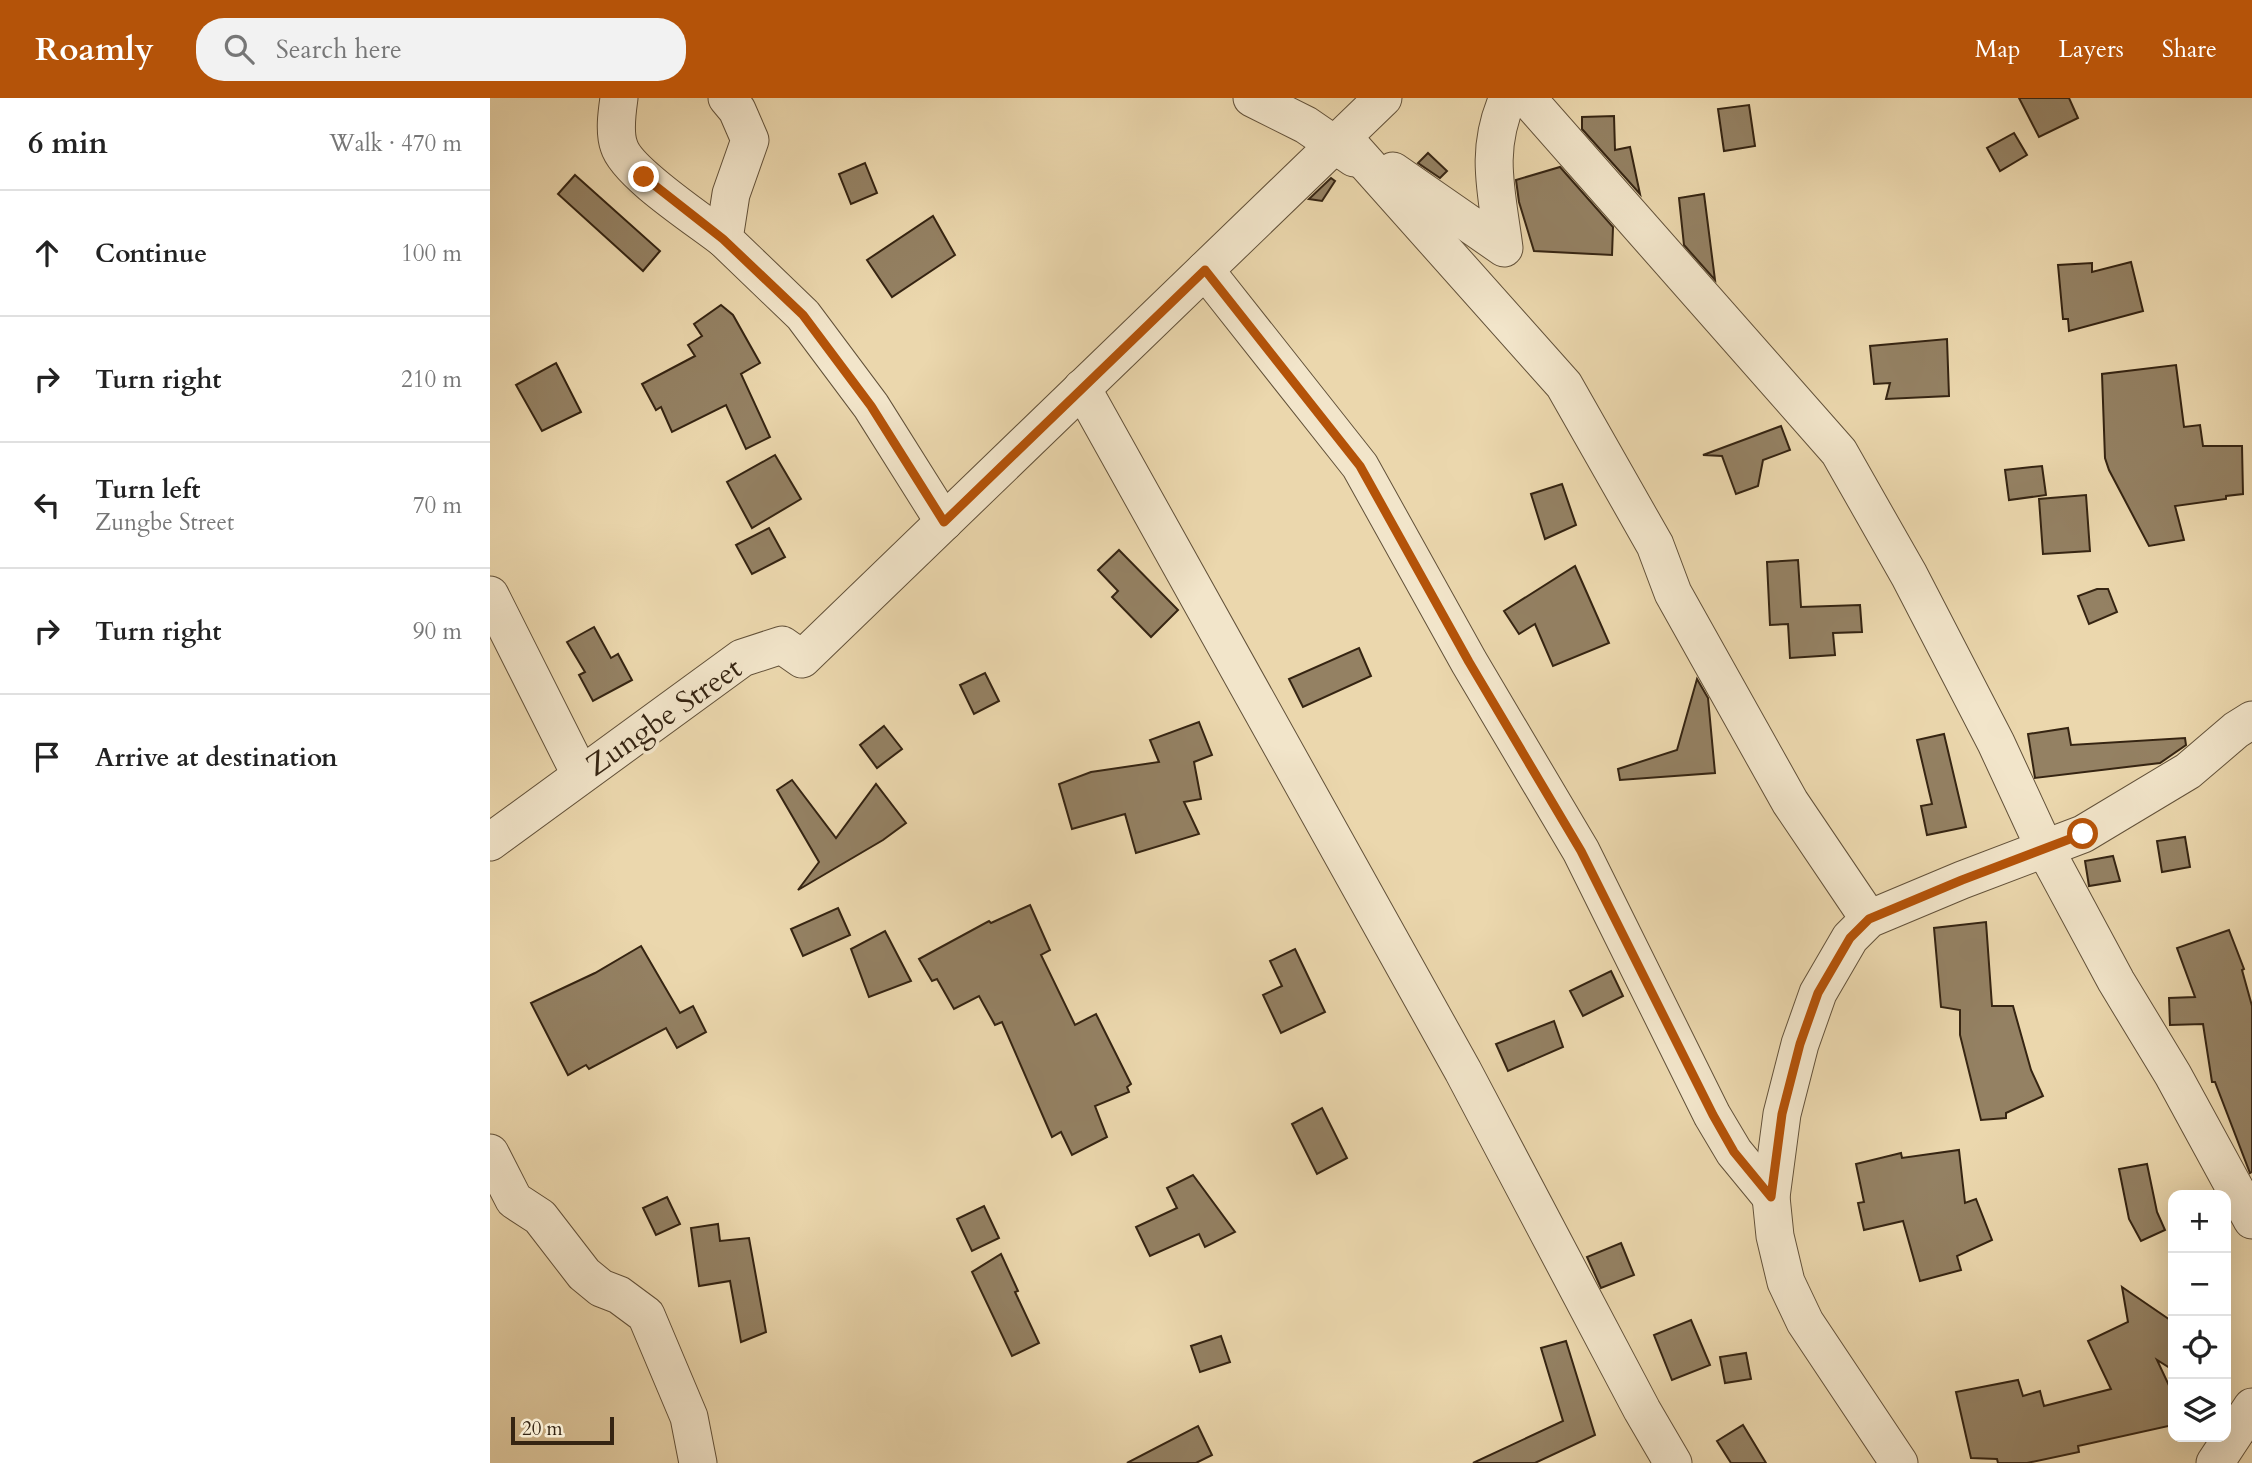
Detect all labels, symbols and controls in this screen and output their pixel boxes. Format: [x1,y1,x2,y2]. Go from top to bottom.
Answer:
search box [196,18,686,81]
text: Roamly [35,27,154,72]
icon: search [220,30,258,68]
text: Search here [276,32,402,67]
text: Map [1975,33,2021,66]
text: Layers [2059,33,2124,66]
text: Share [2162,33,2217,66]
text: 6 min [28,123,108,164]
text: Walk · 470 m [329,128,462,159]
route end [628,161,659,192]
icon: ahead [28,234,66,272]
text: Continue [95,236,207,271]
text: 100 m [401,238,462,269]
icon: right [28,360,66,398]
text: Turn right [95,362,222,397]
text: 210 m [401,364,462,395]
text: Turn left [95,472,200,507]
icon: left [28,486,66,524]
text: 70 m [413,490,462,521]
text: Zungbe Street [95,507,234,538]
icon: right [28,612,66,650]
text: Turn right [95,614,222,649]
text: 90 m [413,616,462,647]
street label: Zungbe Street [578,648,751,786]
icon: arrive [28,738,66,776]
text: Arrive at destination [95,740,338,775]
route start [2067,818,2098,849]
map controls [2168,1190,2231,1442]
button: + [2168,1190,2231,1253]
button: − [2168,1253,2231,1316]
button: locate [2168,1316,2231,1379]
button: layers [2168,1379,2231,1442]
scale bar [511,1414,614,1446]
text: 20 m [522,1416,563,1442]

